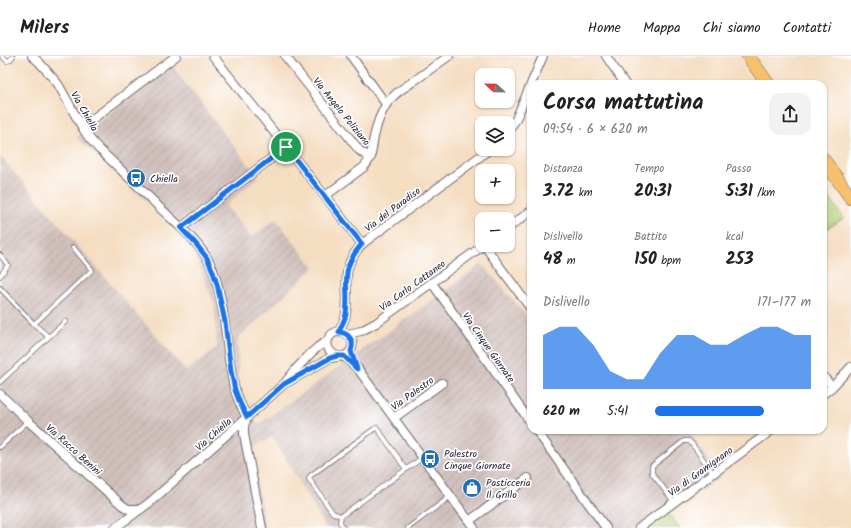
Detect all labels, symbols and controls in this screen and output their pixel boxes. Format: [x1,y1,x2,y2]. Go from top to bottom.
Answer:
text: Milers [20,13,69,43]
text: Home [588,17,621,39]
text: Mappa [643,17,680,39]
text: Chi siamo [702,17,761,39]
text: Contatti [783,17,831,39]
north arrow [475,68,515,108]
map controls [475,68,515,252]
street label: Via Angelo Poliziano [309,74,374,150]
text: Corsa mattutina [543,86,703,121]
street label: Via Chiella [66,88,102,135]
button: share [769,93,811,135]
button: layers [475,116,515,156]
text: 09:54 · 6 × 620 m [543,119,648,140]
pin [269,130,303,164]
icon: arrive [275,136,297,158]
text: Distanza [543,160,583,178]
text: Tempo [634,160,664,178]
text: Passo [726,160,751,178]
button: + [475,164,515,204]
bus stop icon: Chiella [125,167,147,189]
place label: Chiella [150,171,178,187]
text: 3.72 [543,178,574,205]
text: 20:31 [634,178,672,205]
text: 5:31 [726,178,753,205]
street label: Via del Paradiso [361,183,424,236]
text: km [574,184,593,202]
text: /km [753,184,775,202]
button: − [475,212,515,252]
text: Dislivello [543,228,583,246]
text: Battito [634,228,667,246]
text: kcal [726,228,744,246]
text: 48 [543,246,562,273]
text: 150 [634,246,657,273]
text: 253 [726,246,753,273]
text: m [562,252,575,270]
text: bpm [657,252,681,270]
street label: Via Carlo Cattaneo [376,256,450,315]
text: Dislivello [543,292,590,313]
text: 171–177 m [757,292,811,313]
street label: Via Cinque Giornate [458,309,519,387]
street label: Via Palestro [388,373,438,415]
text: 620 m [543,401,580,422]
text: 5:41 [607,401,628,422]
street label: Via Chiella [192,414,236,455]
street label: Via Rocco Benini [42,420,105,480]
street label: Via di Gramignano [665,442,737,501]
place label: Palestro Cinque Giornate [444,446,511,474]
bus stop icon: Palestro Cinque Giornate [419,448,441,470]
place label: Pasticceria Il Grillo [486,475,531,503]
shop icon: Pasticceria Il Grillo [461,477,483,499]

